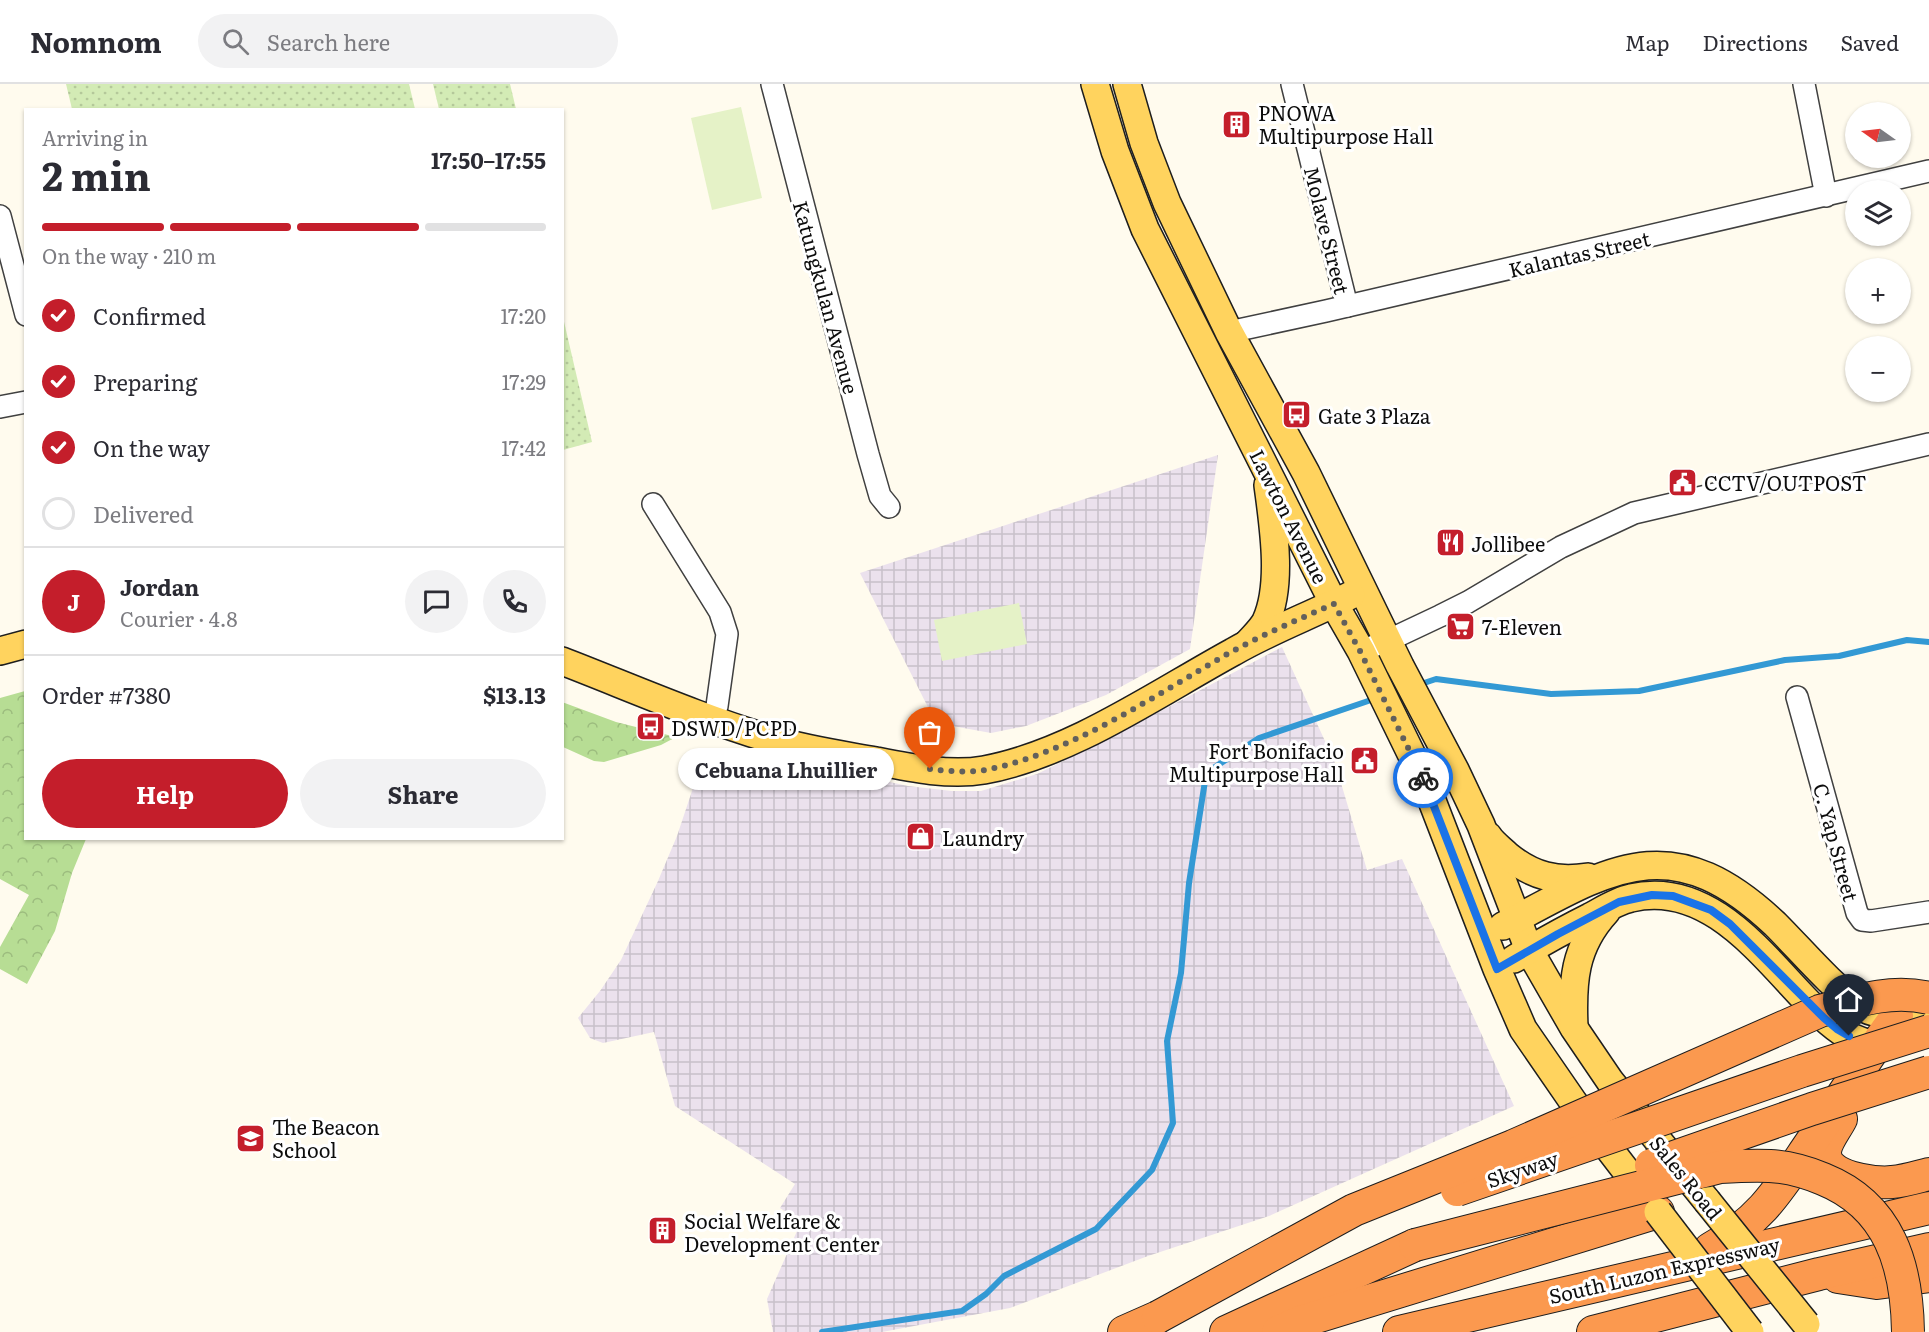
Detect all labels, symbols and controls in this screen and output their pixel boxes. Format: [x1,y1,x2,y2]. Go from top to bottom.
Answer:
search box [198,14,618,68]
text: Nomnom [30,20,162,62]
icon: search [219,25,252,58]
text: Search here [267,25,390,58]
text: Map [1625,26,1670,57]
text: Directions [1703,26,1808,57]
text: Saved [1841,26,1899,57]
place label: PNOWA Multipurpose Hall [1258,97,1434,150]
north arrow [1845,102,1911,168]
map controls [1845,102,1911,402]
building icon: PNOWA Multipurpose Hall [1221,108,1253,140]
text: Arriving in [42,122,148,152]
text: 17:50–17:55 [431,143,546,176]
text: 2 min [42,145,151,203]
street label: Molave Street [1298,163,1358,297]
button: layers [1845,180,1911,246]
street label: Katungkulan Avenue [787,197,867,397]
street label: Kalantas Street [1505,222,1653,284]
text: On the way · 210 m [42,240,216,270]
button: + [1845,258,1911,324]
icon: check [42,299,75,332]
text: Confirmed [93,299,206,332]
text: 17:20 [501,300,546,330]
button: − [1845,336,1911,402]
icon: check [42,365,75,398]
text: Preparing [93,365,197,398]
text: 17:29 [502,366,546,396]
bus stop icon: Gate 3 Plaza [1281,399,1313,431]
place label: Gate 3 Plaza [1318,400,1431,430]
icon: check [42,431,75,464]
text: On the way [93,431,210,464]
text: 17:42 [501,432,546,462]
street label: Lawton Avenue [1243,444,1337,588]
public building icon: CCTV/OUTPOST [1667,466,1699,498]
place label: CCTV/OUTPOST [1704,467,1866,497]
text: Delivered [93,497,194,530]
restaurant icon: Jollibee [1434,527,1466,559]
place label: Jollibee [1471,528,1545,558]
text: Jordan [120,570,199,603]
button: chat [405,570,468,633]
button: phone [483,570,546,633]
text: J [67,585,80,618]
text: Courier · 4.8 [120,603,237,633]
supermarket icon: 7-Eleven [1445,610,1477,642]
place label: 7-Eleven [1482,611,1562,641]
text: Order #7380 [42,678,171,711]
text: $13.13 [483,678,546,711]
pin [904,707,955,769]
bus stop icon: DSWD/PCPD [634,711,666,743]
place label: DSWD/PCPD [671,712,797,742]
icon: bag [913,716,946,749]
place label: Fort Bonifacio Multipurpose Hall [1169,735,1344,788]
public building icon: Fort Bonifacio Multipurpose Hall [1349,745,1381,777]
callout: Cebuana Lhuillier [678,748,894,790]
courier [1393,748,1453,808]
text: Cebuana Lhuillier [695,754,877,784]
button: Help [42,759,288,828]
button: Share [300,759,546,828]
icon: bike [1407,762,1440,795]
street label: C. Yap Street [1807,780,1867,904]
shop icon: Laundry [905,821,937,853]
place label: Laundry [942,822,1024,852]
pin [1823,974,1874,1036]
icon: home [1832,983,1865,1016]
place label: The Beacon School [272,1111,380,1164]
school or university icon: The Beacon School [235,1122,267,1154]
street label: Sales Road [1644,1128,1730,1226]
street label: Skyway [1482,1142,1562,1194]
place label: Social Welfare & Development Center [684,1205,880,1258]
building icon: Social Welfare & Development Center [647,1215,679,1247]
street label: South Luzon Expressway [1545,1228,1783,1310]

